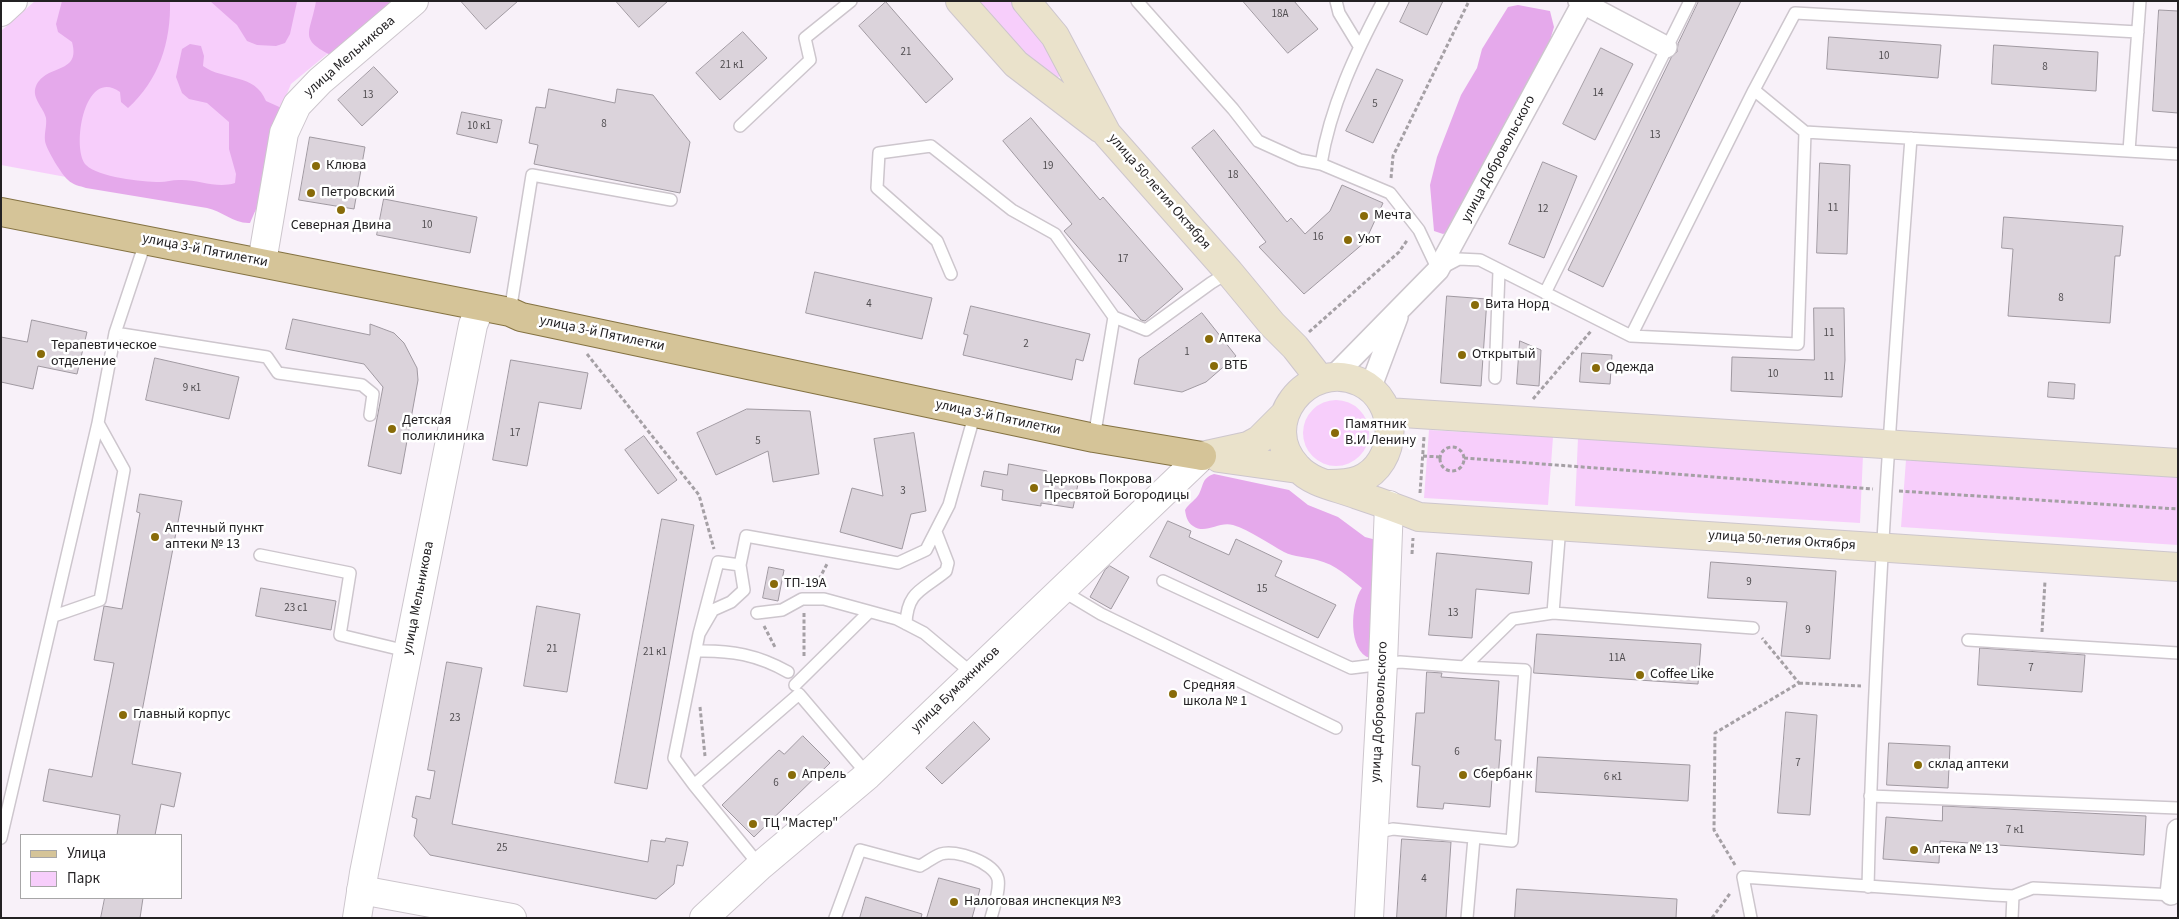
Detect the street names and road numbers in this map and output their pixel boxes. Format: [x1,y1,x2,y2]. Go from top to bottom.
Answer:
street label: улица Мельникова [301,13,399,101]
street label: улица Добровольского [1458,93,1540,225]
street label: улица 50-летия Октября [1104,131,1214,253]
street label: улица 3-й Пятилетки [141,231,269,271]
street label: улица 3-й Пятилетки [538,313,666,355]
street label: улица 3-й Пятилетки [934,397,1062,439]
street label: улица 50-летия Октября [1708,527,1856,555]
street label: улица Мельникова [400,540,438,656]
street label: улица Добровольского [1368,641,1392,783]
street label: улица Бумажников [908,643,1004,737]

